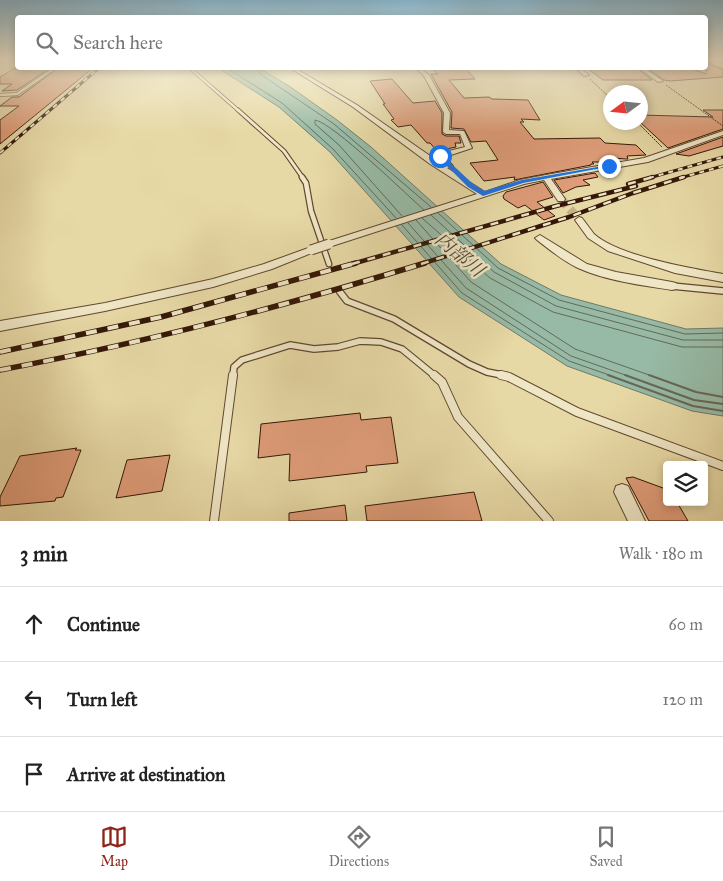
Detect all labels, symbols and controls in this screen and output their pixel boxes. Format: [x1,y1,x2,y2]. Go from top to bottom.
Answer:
search box [15,15,708,70]
icon: search [33,29,61,57]
text: Search here [73,31,163,54]
north arrow [603,85,648,130]
route start [429,145,452,168]
route end [598,155,621,178]
water label: 内部川 [430,227,490,283]
map controls [663,461,708,506]
button: layers [663,461,708,506]
text: 3 min [20,541,68,567]
text: Walk · 180 m [619,544,703,563]
icon: ahead [20,610,48,638]
text: Continue [67,613,140,636]
text: 60 m [669,615,703,634]
icon: left [20,685,48,713]
text: Turn left [67,688,137,711]
text: 120 m [663,690,703,709]
icon: arrive [20,760,48,788]
text: Arrive at destination [67,763,225,786]
tab: Map [100,823,128,870]
tab: Directions [329,823,389,870]
tab: Saved [590,823,623,870]

